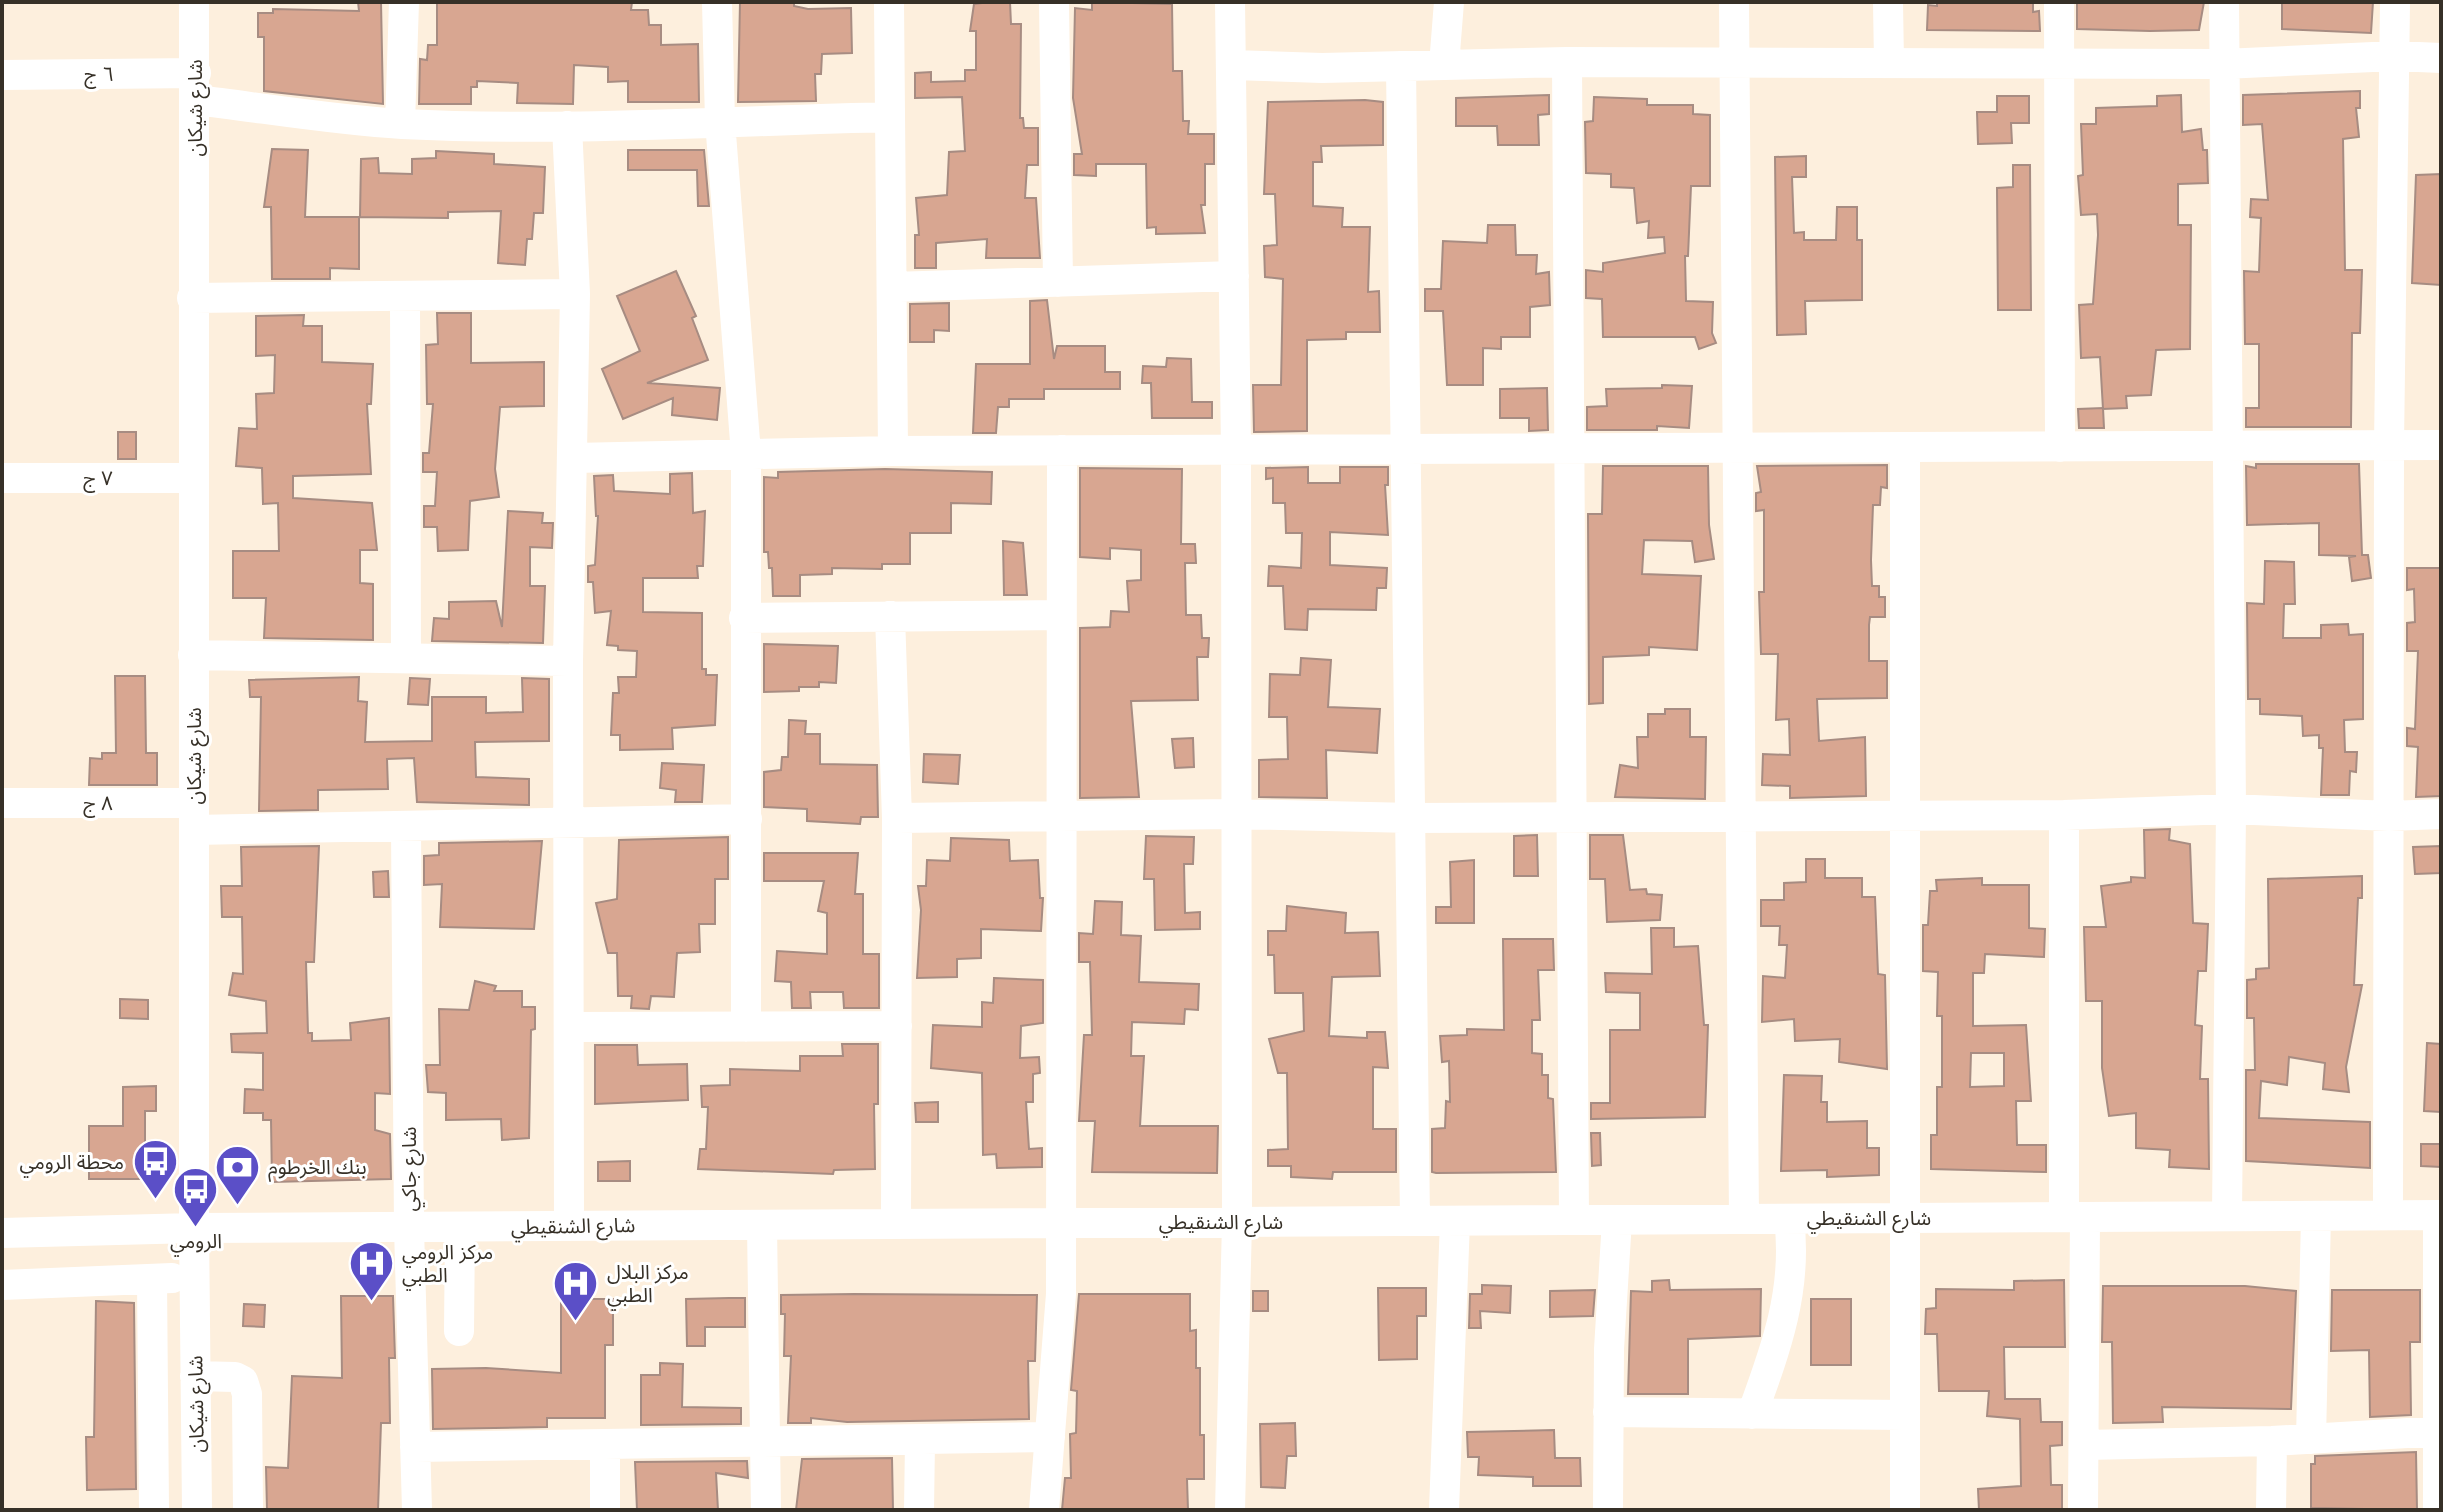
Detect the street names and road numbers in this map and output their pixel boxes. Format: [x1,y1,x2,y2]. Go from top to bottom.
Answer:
street label: شارع شيكان [182,59,210,157]
street label: ٦ ج [84,61,114,89]
street label: ٧ ج [83,465,113,493]
street label: شارع شيكان [181,707,209,805]
street label: ٨ ج [83,790,113,818]
street label: شارع جاكي [396,1127,425,1211]
street label: شارع الشنقيطي [1807,1205,1931,1234]
street label: شارع الشنقيطي [1159,1209,1283,1238]
street label: شارع الشنقيطي [511,1212,635,1243]
street label: شارع شيكان [182,1355,212,1453]

